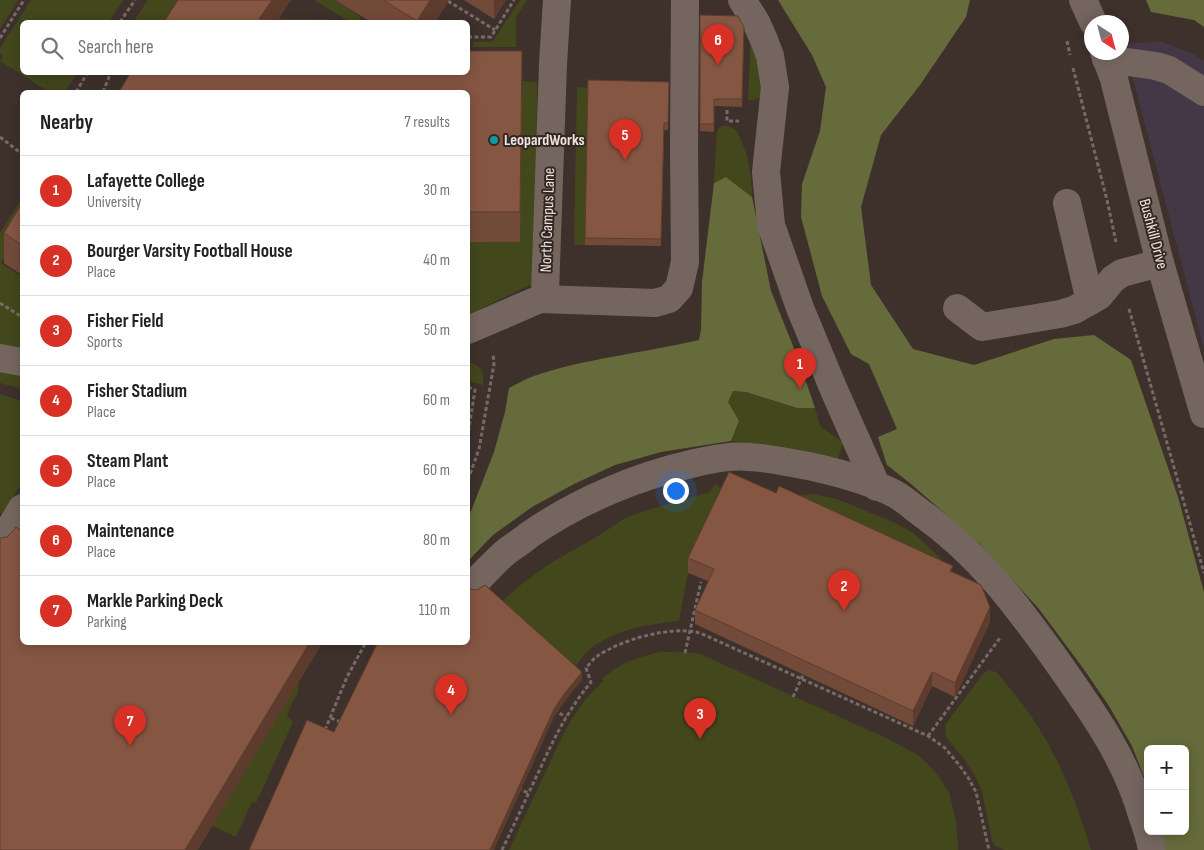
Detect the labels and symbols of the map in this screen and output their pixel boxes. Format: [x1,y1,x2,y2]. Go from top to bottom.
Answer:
north arrow [1084,15,1129,60]
pin: 6 [702,24,734,65]
pin: 5 [609,119,641,160]
place label: LeopardWorks [504,131,585,150]
marker: LeopardWorks [488,134,500,146]
street label: North Campus Lane [537,167,559,273]
street label: Bushkill Drive [1135,197,1171,271]
pin: 1 [784,348,816,389]
your location [663,478,689,504]
pin: 2 [828,570,860,611]
pin: 4 [435,674,467,715]
pin: 3 [684,698,716,739]
pin: 7 [114,705,146,746]

